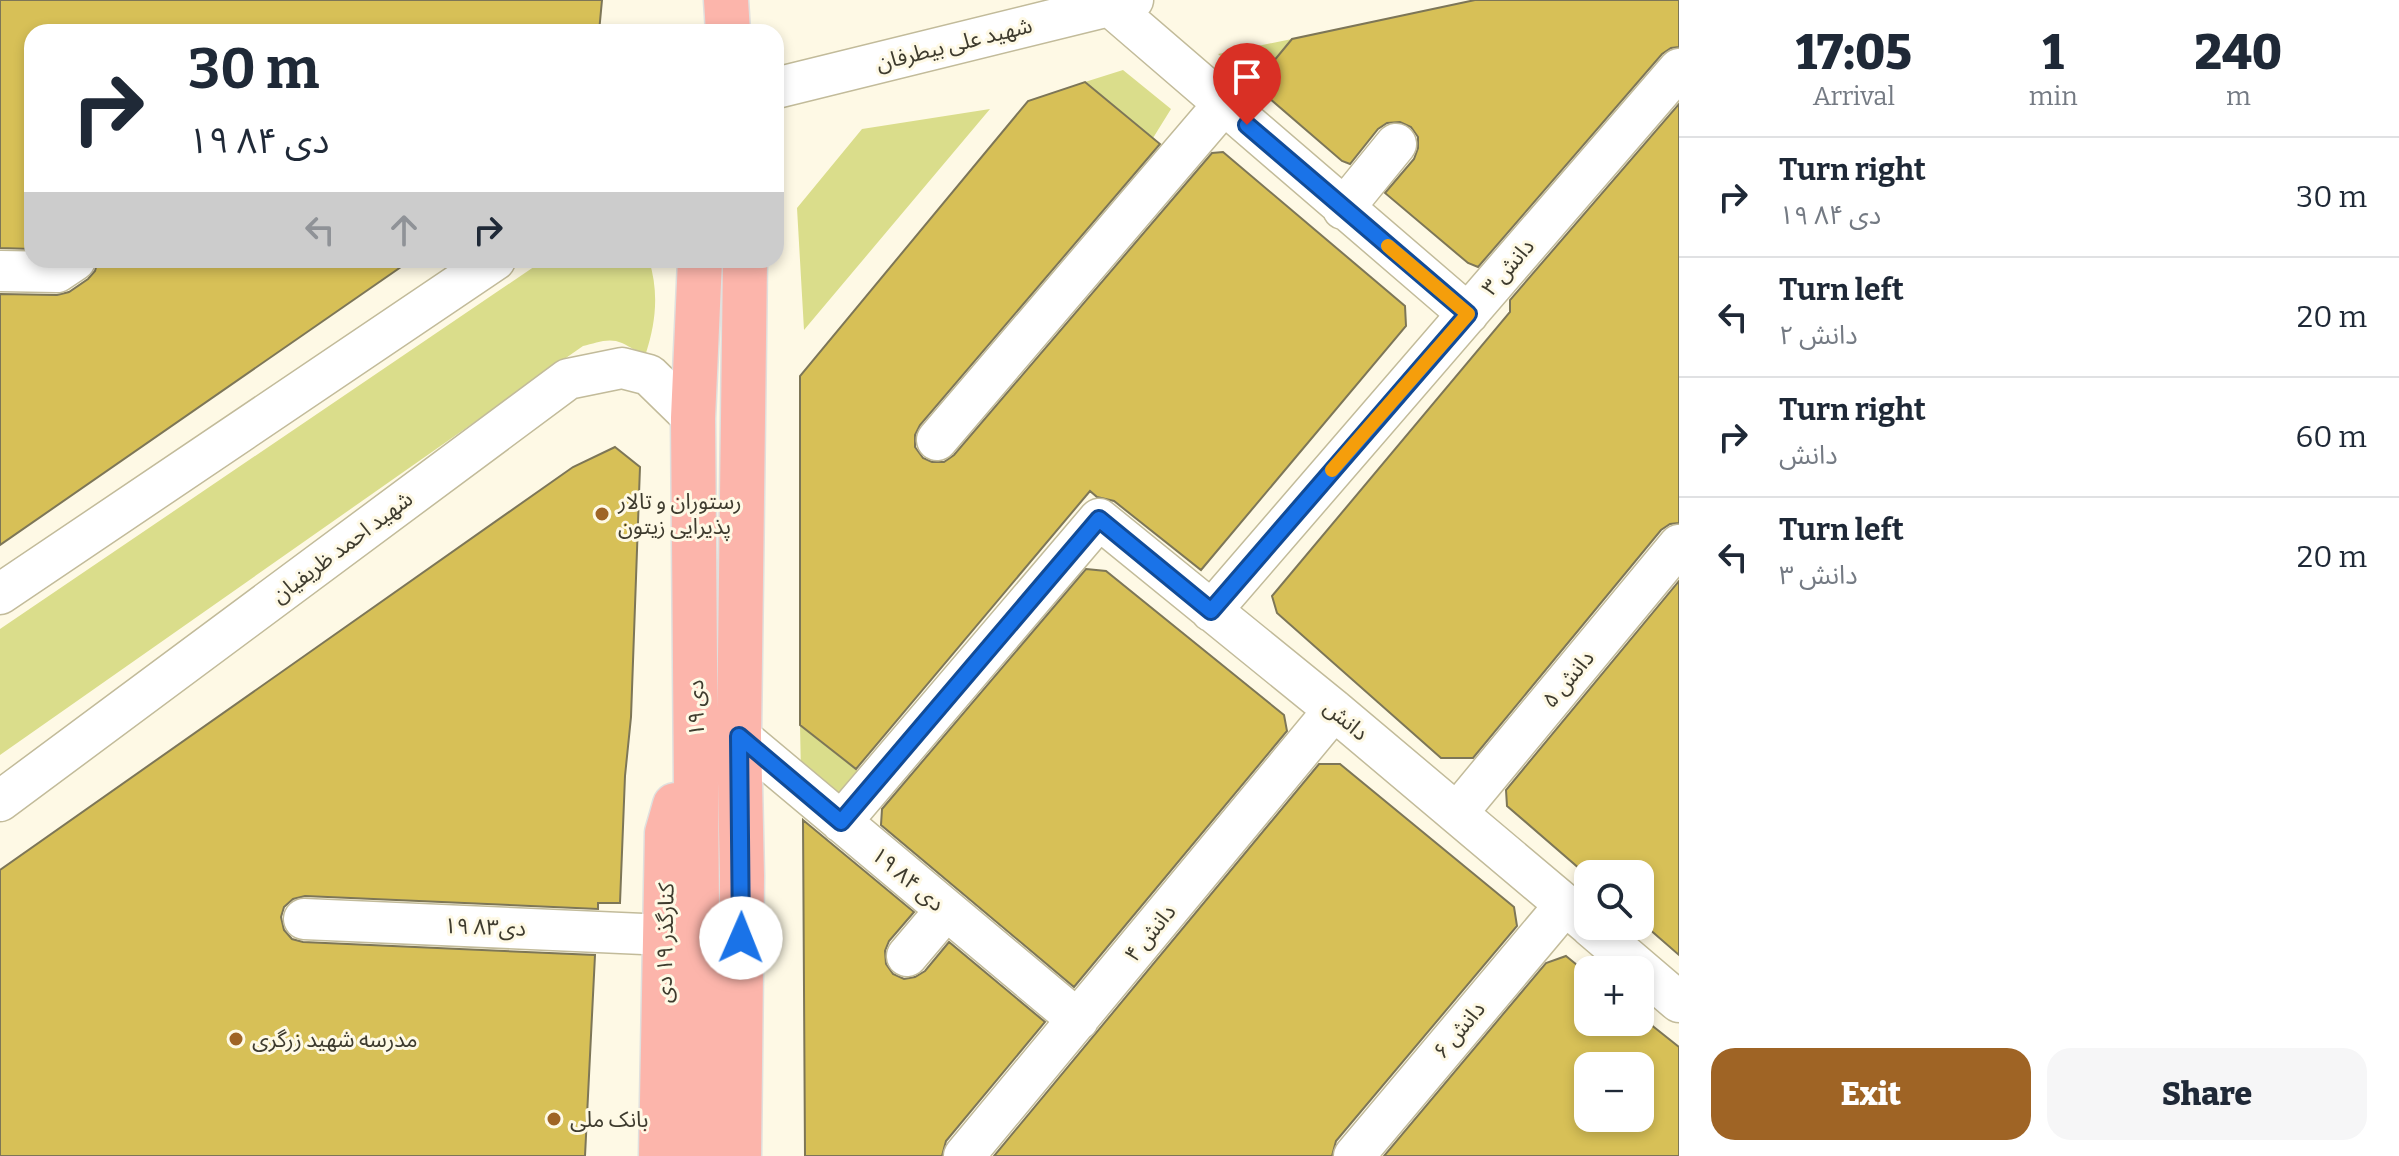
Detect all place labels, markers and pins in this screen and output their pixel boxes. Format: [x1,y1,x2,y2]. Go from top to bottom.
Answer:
pin [1213,43,1281,125]
place label: رستوران و تالار پذیرایی زیتون [617,488,742,541]
marker: رستوران و تالار پذیرایی زیتون [593,505,611,523]
place label: مدرسه شهید زرگری [252,1026,418,1053]
marker: مدرسه شهید زرگری [227,1030,245,1048]
place label: بانک ملی [570,1106,648,1133]
marker: بانک ملی [545,1110,563,1128]

